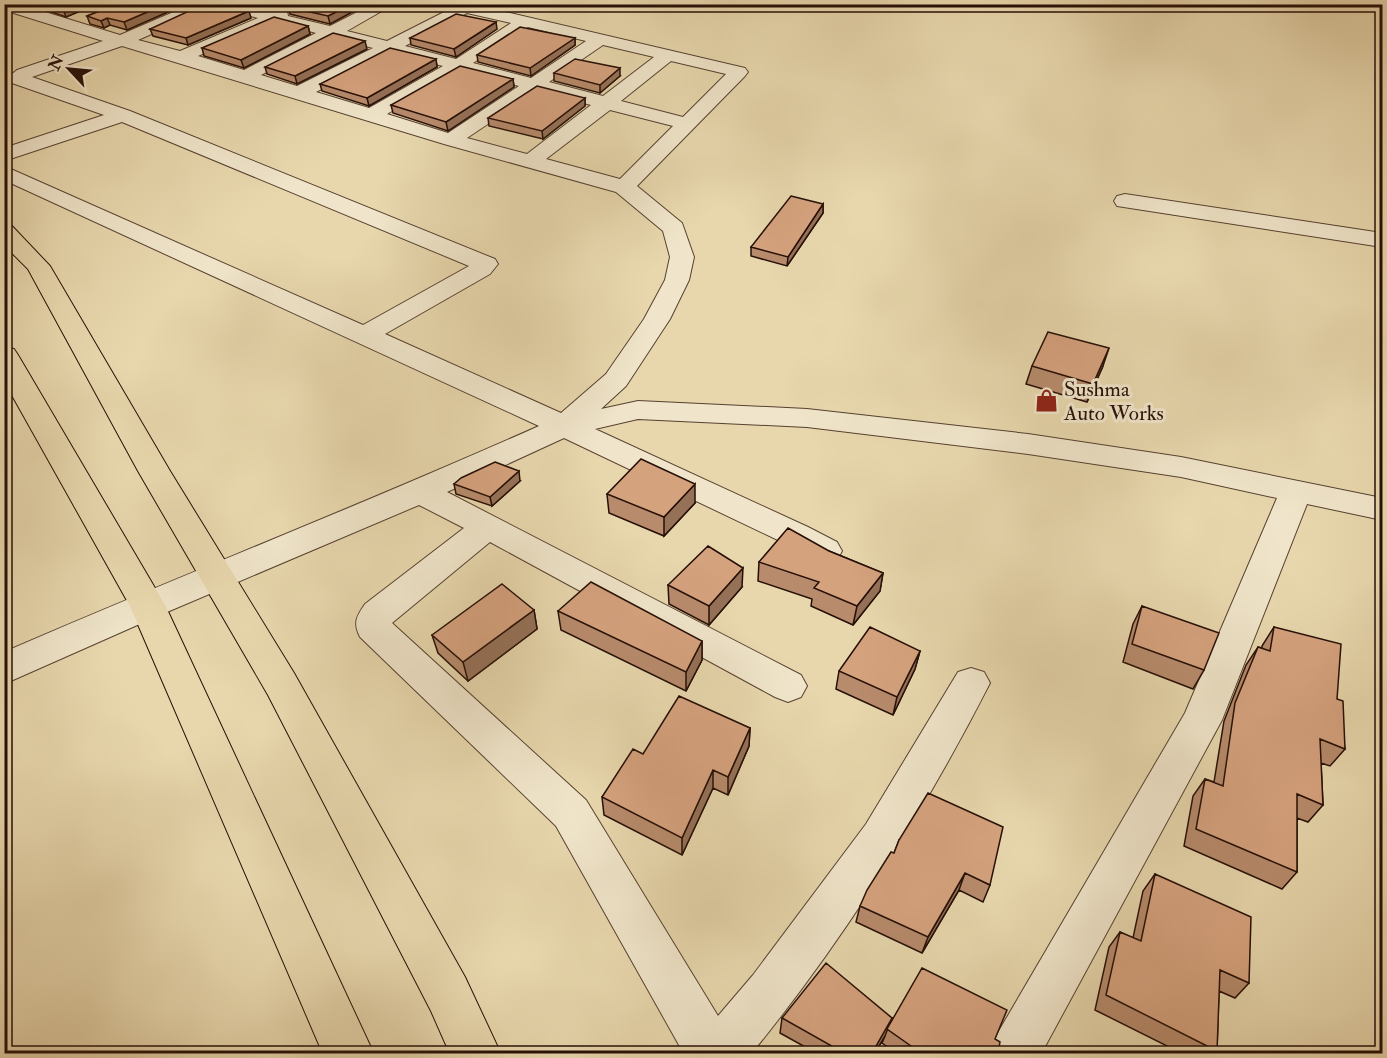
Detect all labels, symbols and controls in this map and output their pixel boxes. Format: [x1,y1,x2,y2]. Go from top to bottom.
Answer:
north arrow [39,39,99,99]
text: N [44,51,69,75]
place label: Sushma Auto Works [1063,376,1164,427]
shop icon: Sushma Auto Works [1033,388,1059,414]

